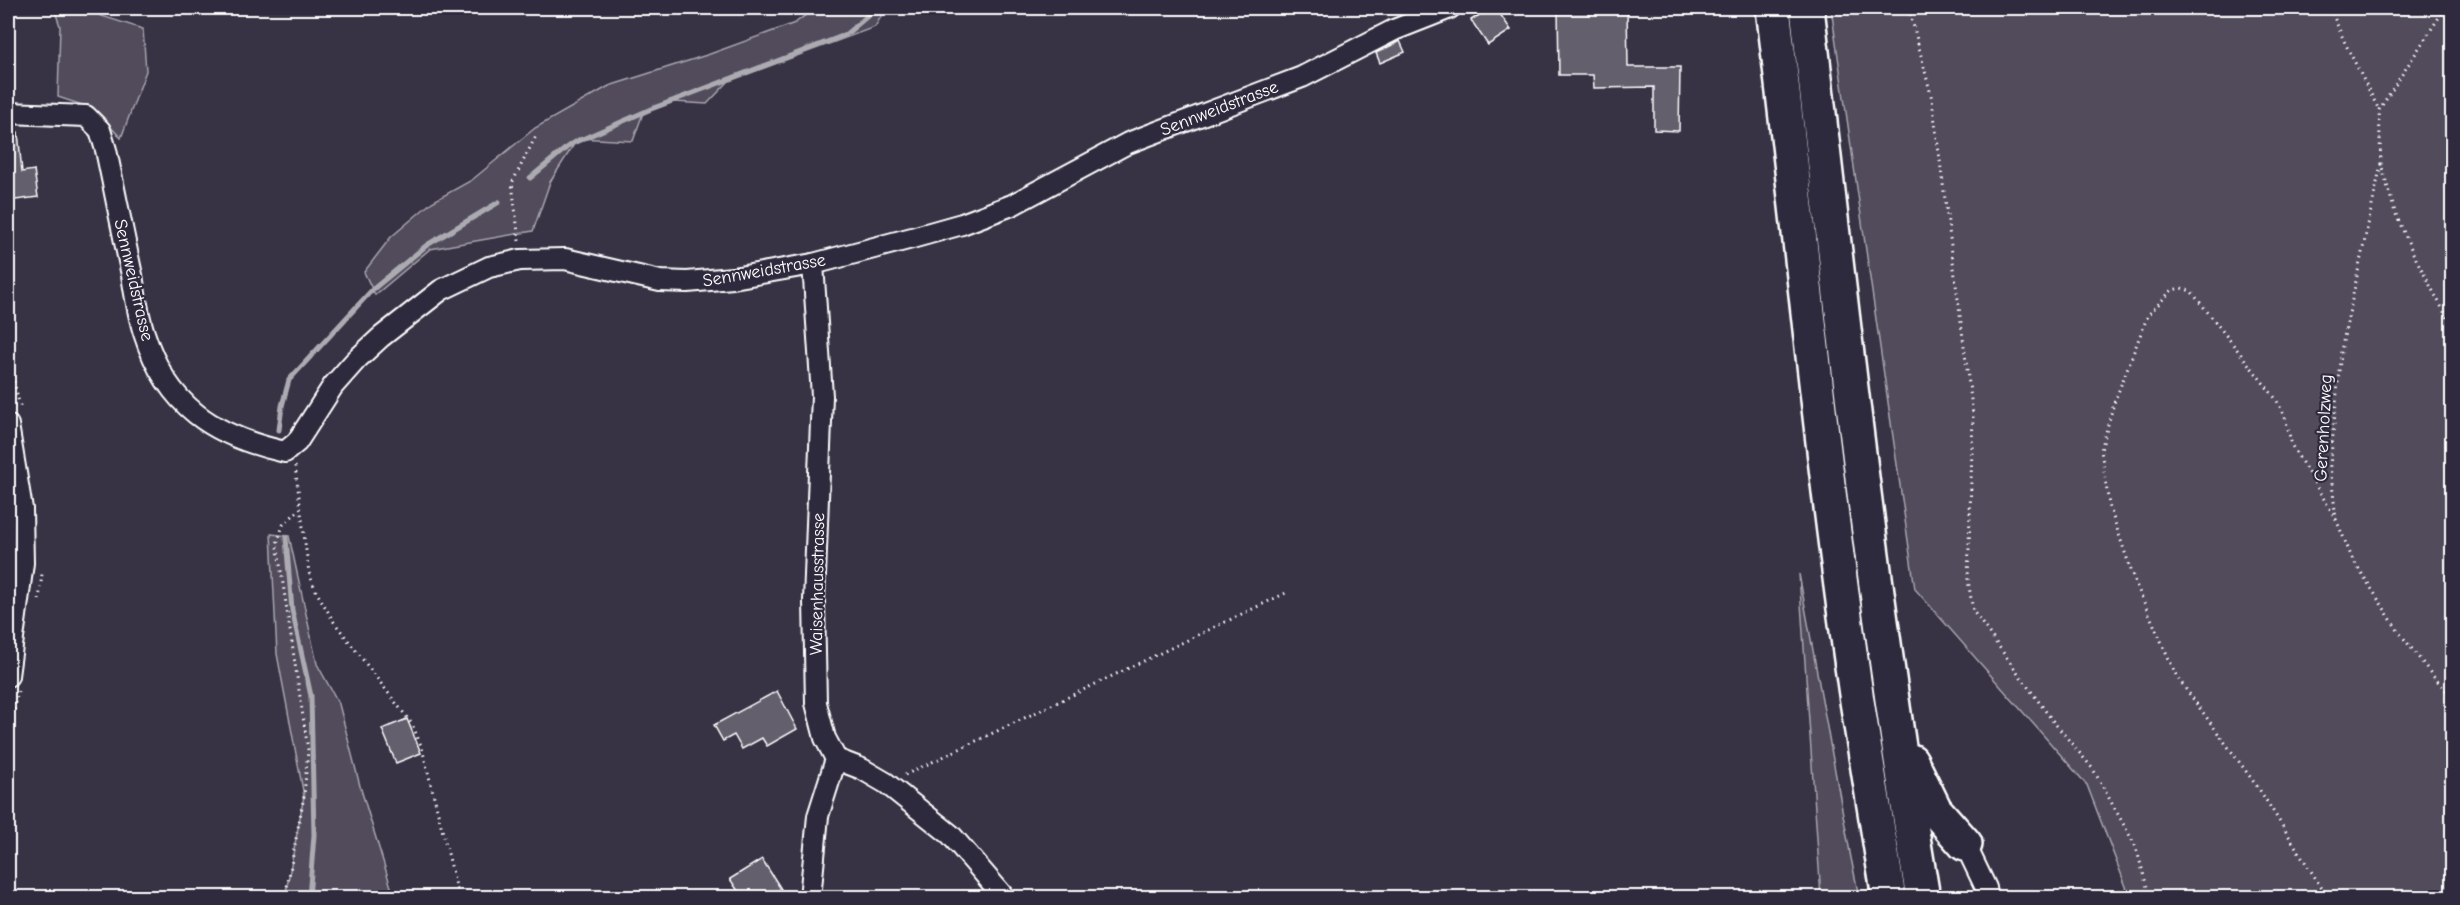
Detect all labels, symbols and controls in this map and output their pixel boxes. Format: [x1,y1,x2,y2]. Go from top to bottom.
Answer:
street label: Sennweidstrasse [1157,76,1281,141]
street label: Sennweidstrasse [109,217,158,343]
street label: Sennweidstrasse [701,249,827,292]
street label: Gerenholzweg [2310,374,2337,482]
street label: Waisenhausstrasse [806,513,829,655]

